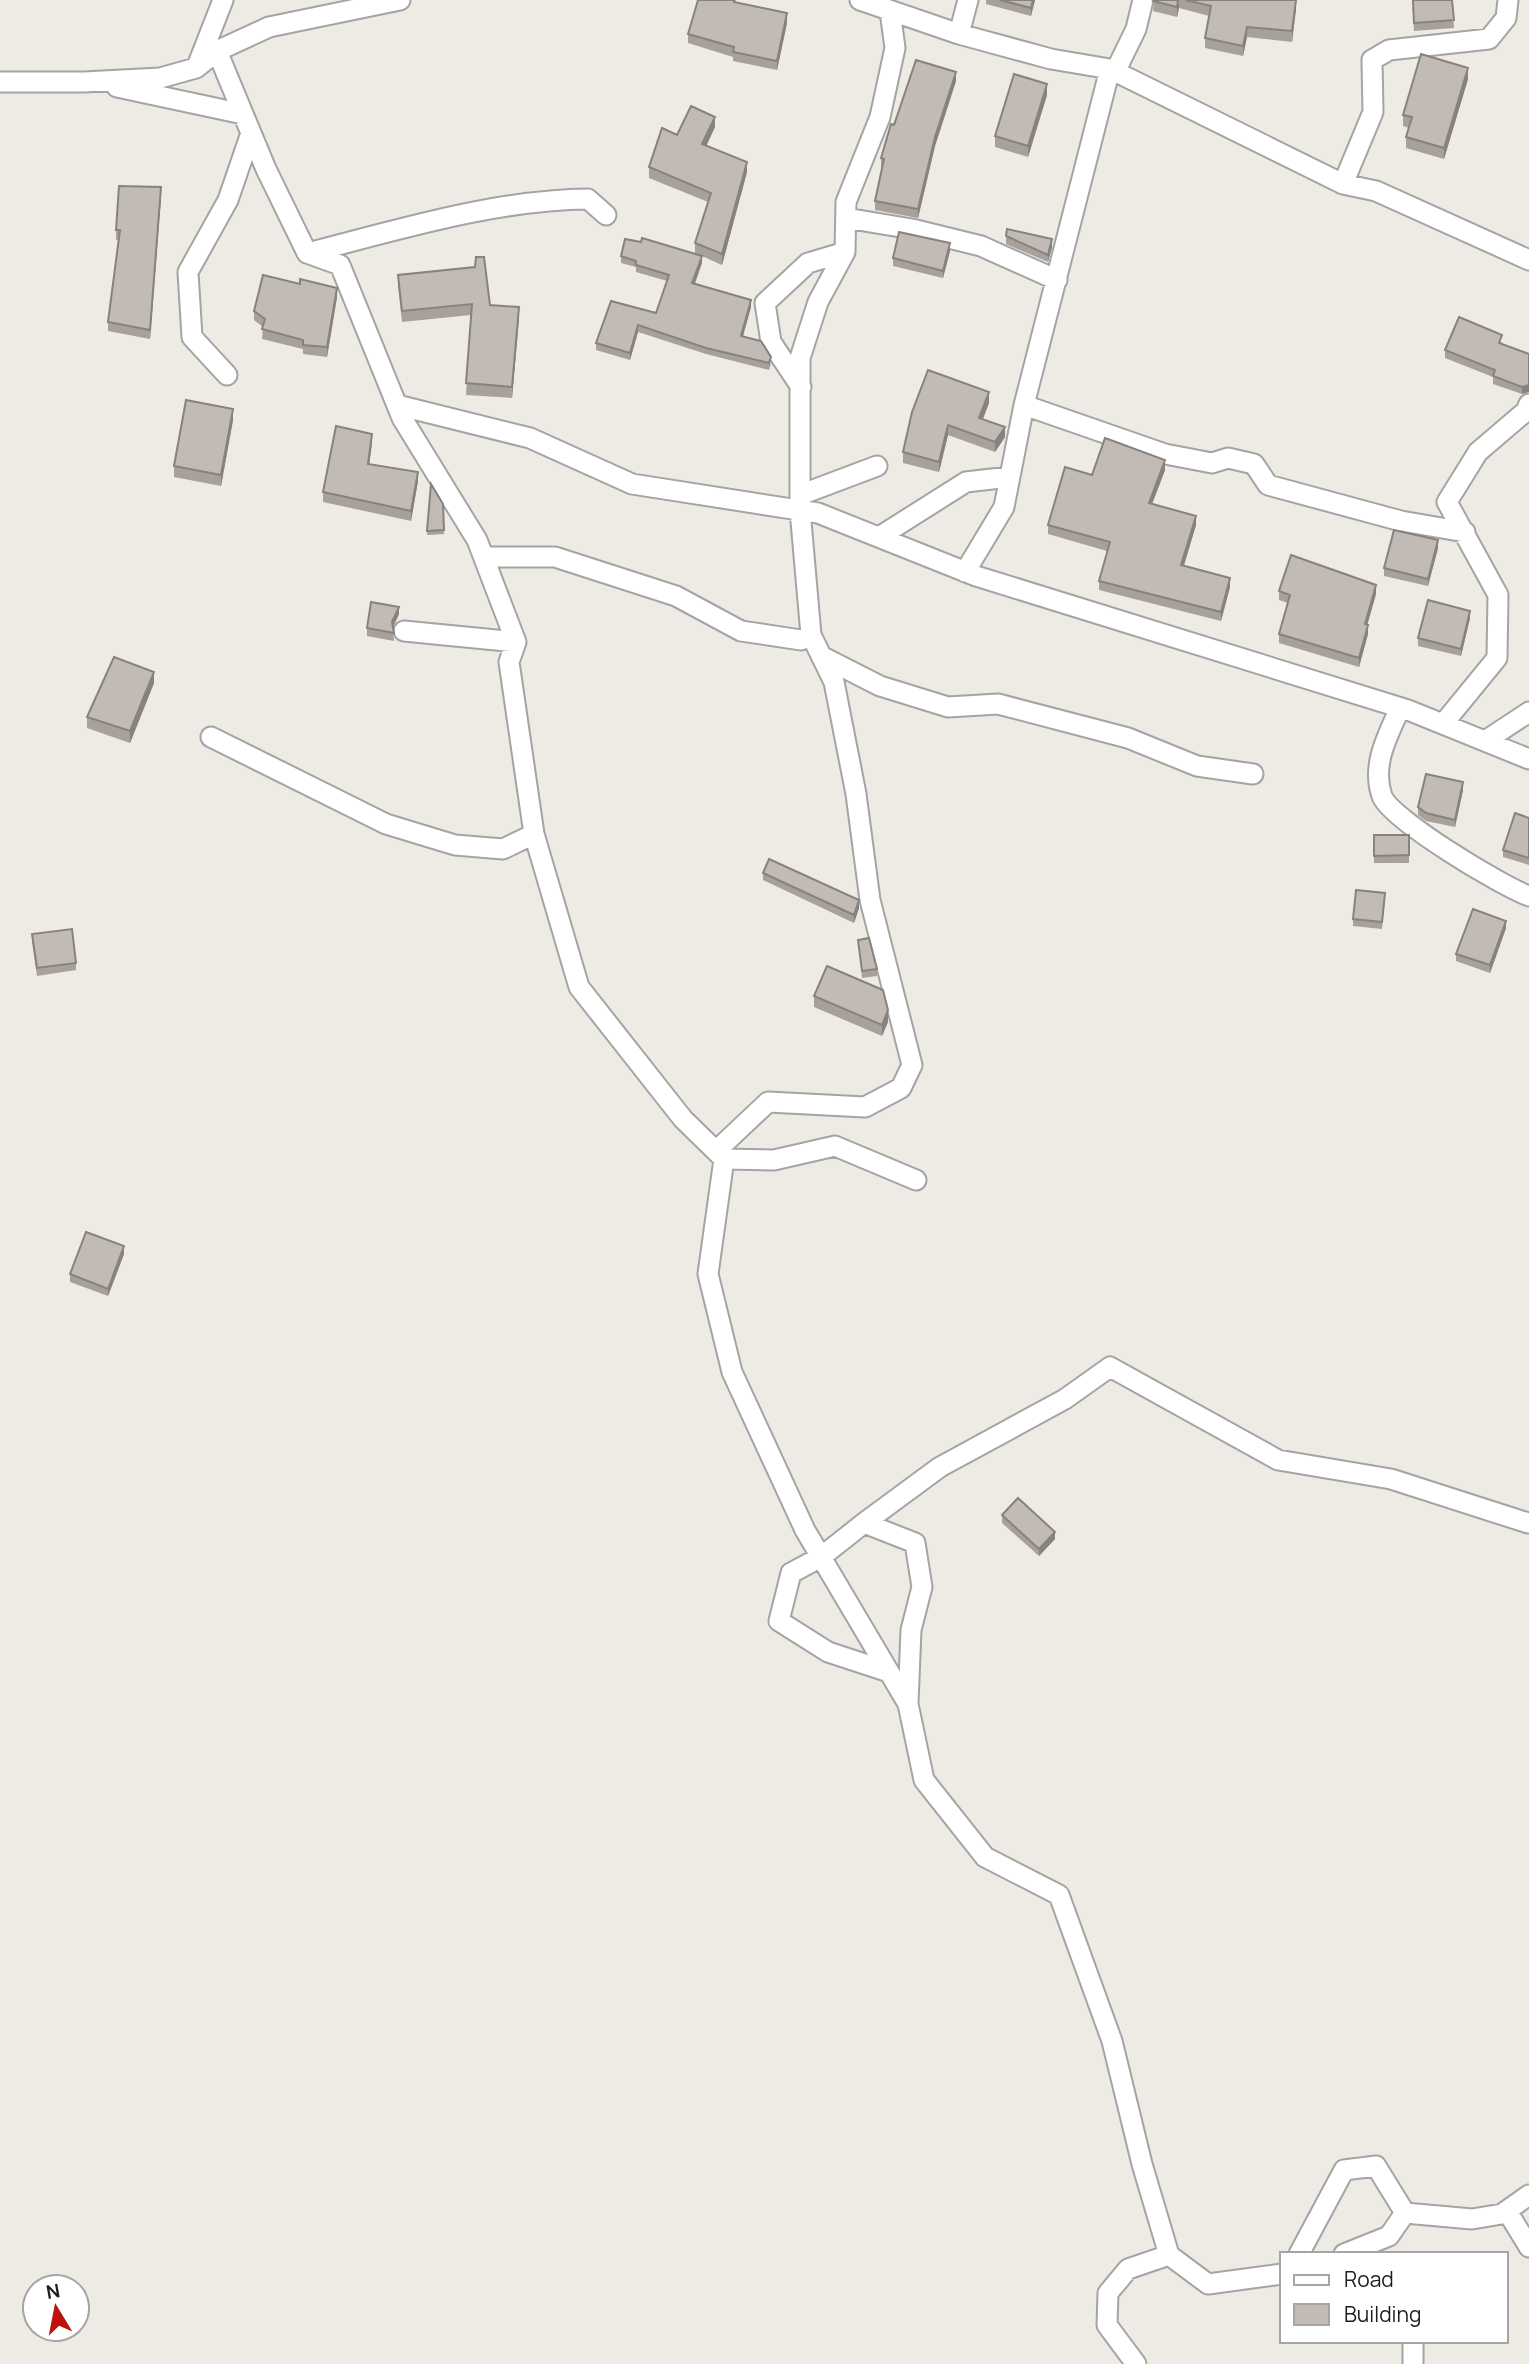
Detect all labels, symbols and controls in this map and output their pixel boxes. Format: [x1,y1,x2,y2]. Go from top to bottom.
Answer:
legend [1280,2252,1508,2343]
text: Road [1344,2265,1394,2293]
north arrow [21,2273,91,2343]
text: N [44,2277,62,2305]
text: Building [1344,2300,1421,2328]

